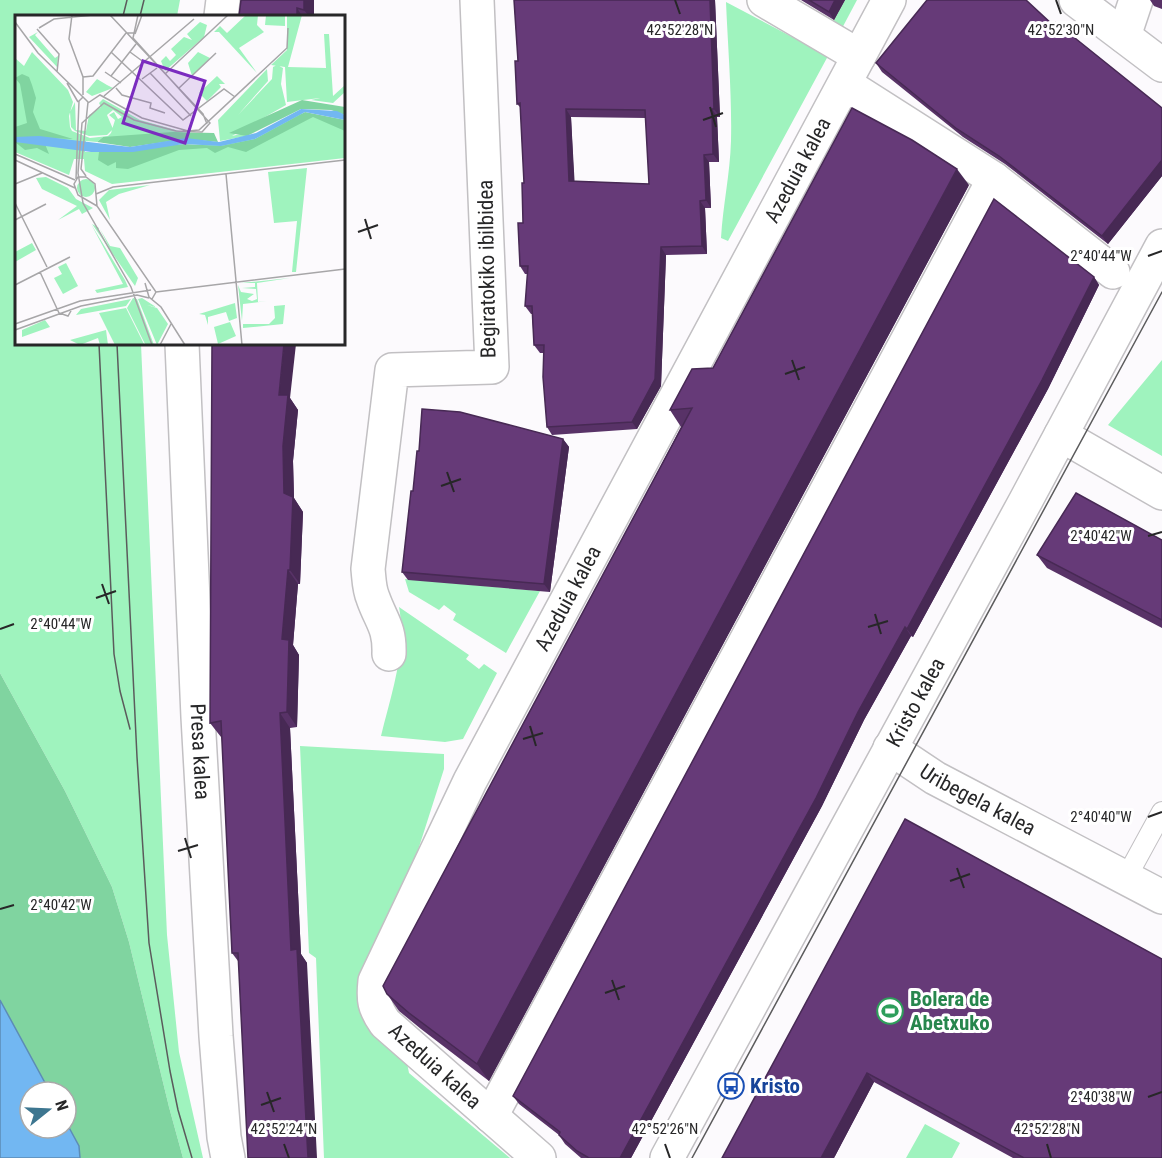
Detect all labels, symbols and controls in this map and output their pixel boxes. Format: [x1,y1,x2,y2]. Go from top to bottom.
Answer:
inset map [15,15,345,345]
text: 42°52'28"N [647,21,713,39]
text: 42°52'30"N [1028,21,1094,39]
street label: Azeduia kalea [760,113,836,227]
street label: Begiratokiko ibilbidea [473,180,501,358]
text: 2°40'44"W [1070,247,1132,265]
text: 2°40'42"W [1070,527,1132,545]
street label: Azeduia kalea [530,542,606,655]
text: 2°40'44"W [30,615,92,633]
street label: Kristo kalea [882,654,950,751]
street label: Presa kalea [185,703,215,800]
street label: Uribegela kalea [915,759,1039,840]
text: 2°40'40"W [1070,808,1132,826]
text: 2°40'42"W [30,896,92,914]
place label: Bolera de Abetxuko [910,987,990,1035]
sports icon: Bolera de Abetxuko [875,996,905,1026]
street label: Azeduia kalea [384,1018,486,1114]
bus stop icon: Kristo [716,1071,746,1101]
place label: Kristo [750,1074,800,1098]
north arrow [18,1080,78,1140]
text: 2°40'38"W [1070,1088,1132,1106]
text: N [51,1098,72,1113]
text: 42°52'24"N [251,1120,317,1138]
text: 42°52'26"N [632,1120,698,1138]
text: 42°52'28"N [1014,1120,1080,1138]

